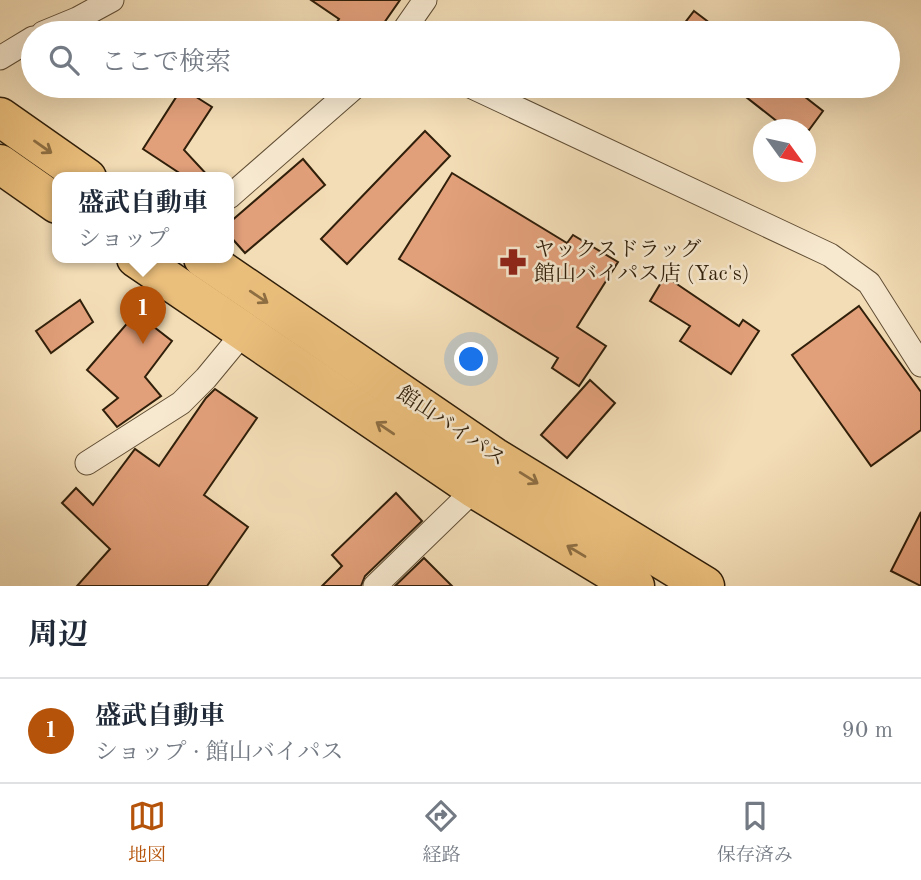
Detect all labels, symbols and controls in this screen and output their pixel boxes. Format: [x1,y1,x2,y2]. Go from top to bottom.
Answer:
search box [21,21,900,98]
icon: search [45,41,83,79]
text: ここで検索 [101,50,231,76]
north arrow [753,119,816,182]
one-way arrow [33,140,52,154]
popup [52,172,234,263]
text: 盛武自動車 [78,191,208,217]
text: ショップ [78,228,170,251]
place label: ヤックスドラッグ 館山バイパス店 (Yac's) [534,239,750,285]
pharmacy icon: ヤックスドラッグ 館山バイパス店 (Yac's) [498,247,528,277]
pin: 1 [120,286,166,344]
one-way arrow [249,290,268,304]
your location [454,342,488,376]
street label: 館山バイパス [393,382,510,471]
one-way arrow [376,421,395,435]
one-way arrow [519,472,539,486]
one-way arrow [567,543,587,557]
text: 周辺 [28,621,88,651]
text: 盛武自動車 [95,704,225,730]
text: 1 [44,719,58,742]
text: 90 m [842,719,893,742]
text: ショップ · 館山バイパス [95,741,343,764]
tab: 地図 [128,797,166,868]
tab: 経路 [422,797,461,868]
tab: 保存済み [717,797,793,868]

